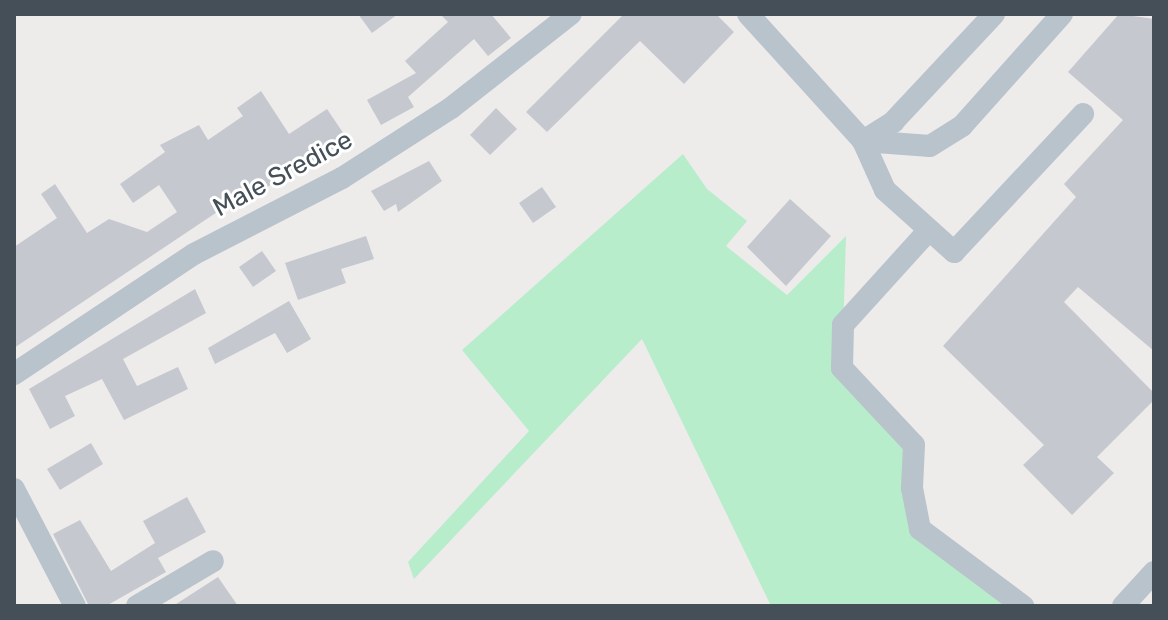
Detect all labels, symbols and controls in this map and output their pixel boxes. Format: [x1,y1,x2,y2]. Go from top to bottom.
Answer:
street label: Male Sredice [208,124,358,224]

